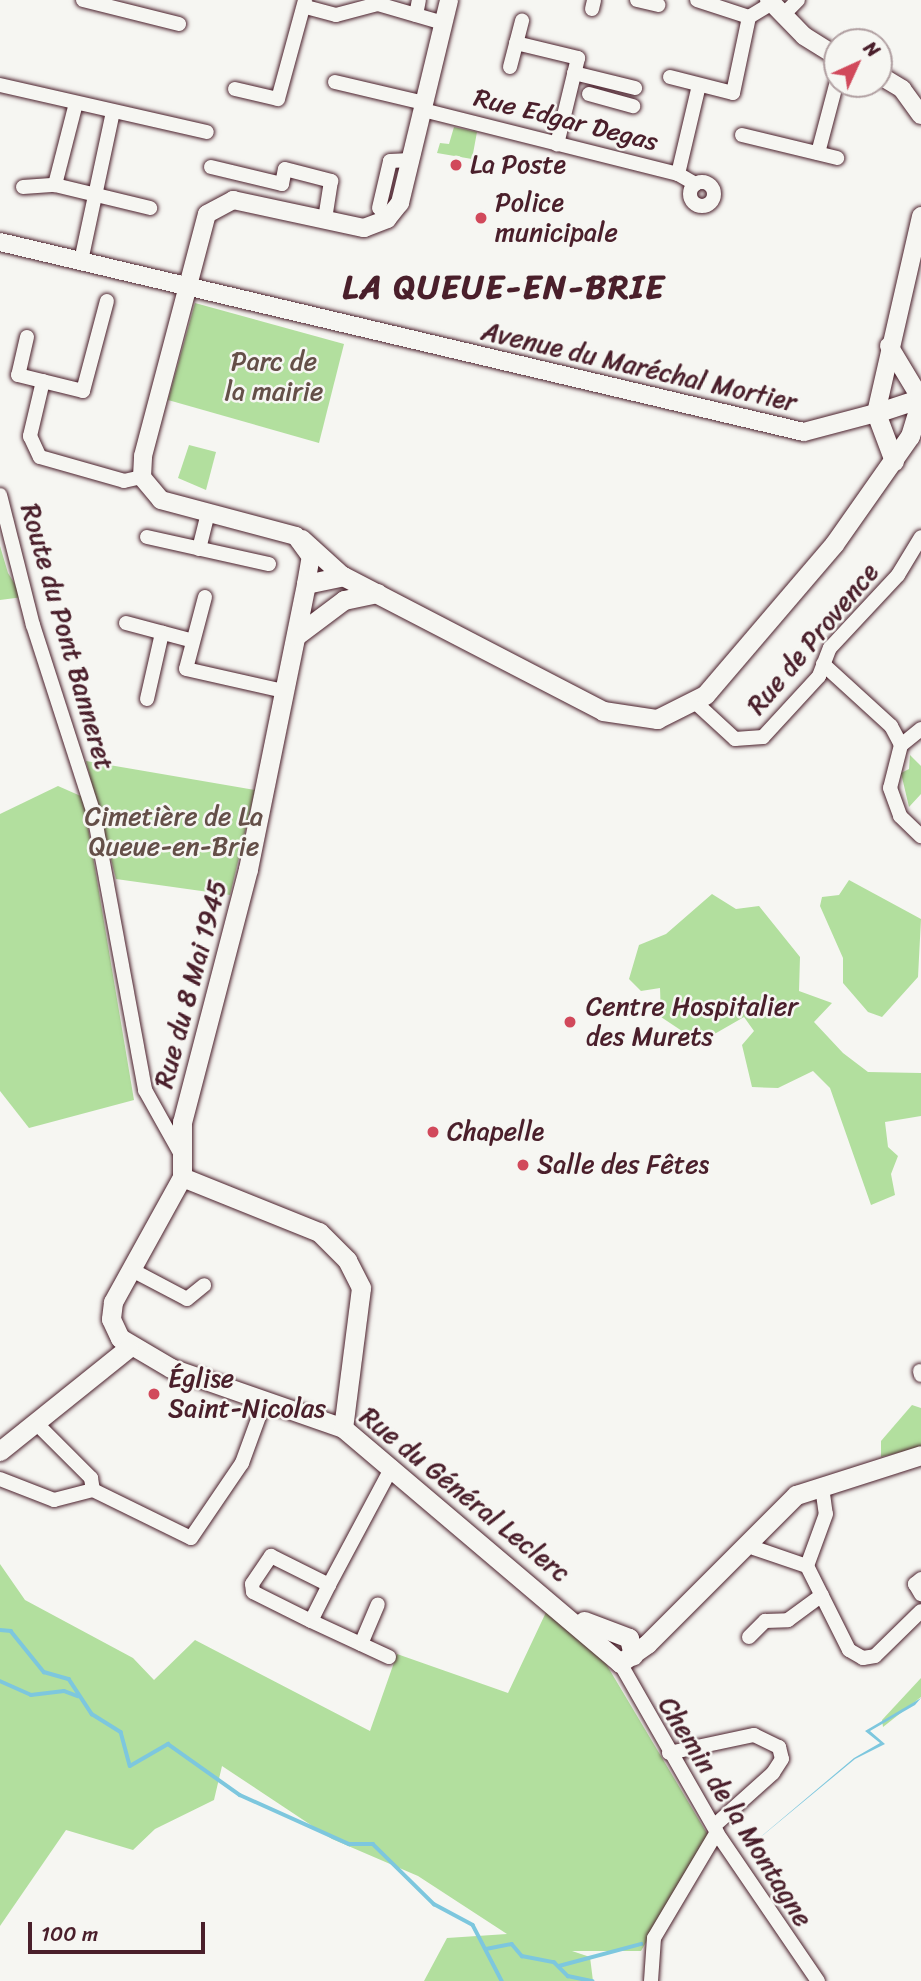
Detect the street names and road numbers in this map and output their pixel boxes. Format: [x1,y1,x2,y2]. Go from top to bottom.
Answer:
street label: Rue Edgar Degas [471,82,661,158]
street label: Avenue du Maréchal Mortier [478,315,800,419]
street label: Route du Pont Banneret [14,501,120,773]
street label: Rue de Provence [741,557,885,721]
street label: Rue du 8 Mai 1945 [148,877,234,1091]
street label: Rue du Général Leclerc [353,1400,577,1590]
street label: Chemin de la Montagne [652,1691,818,1933]

